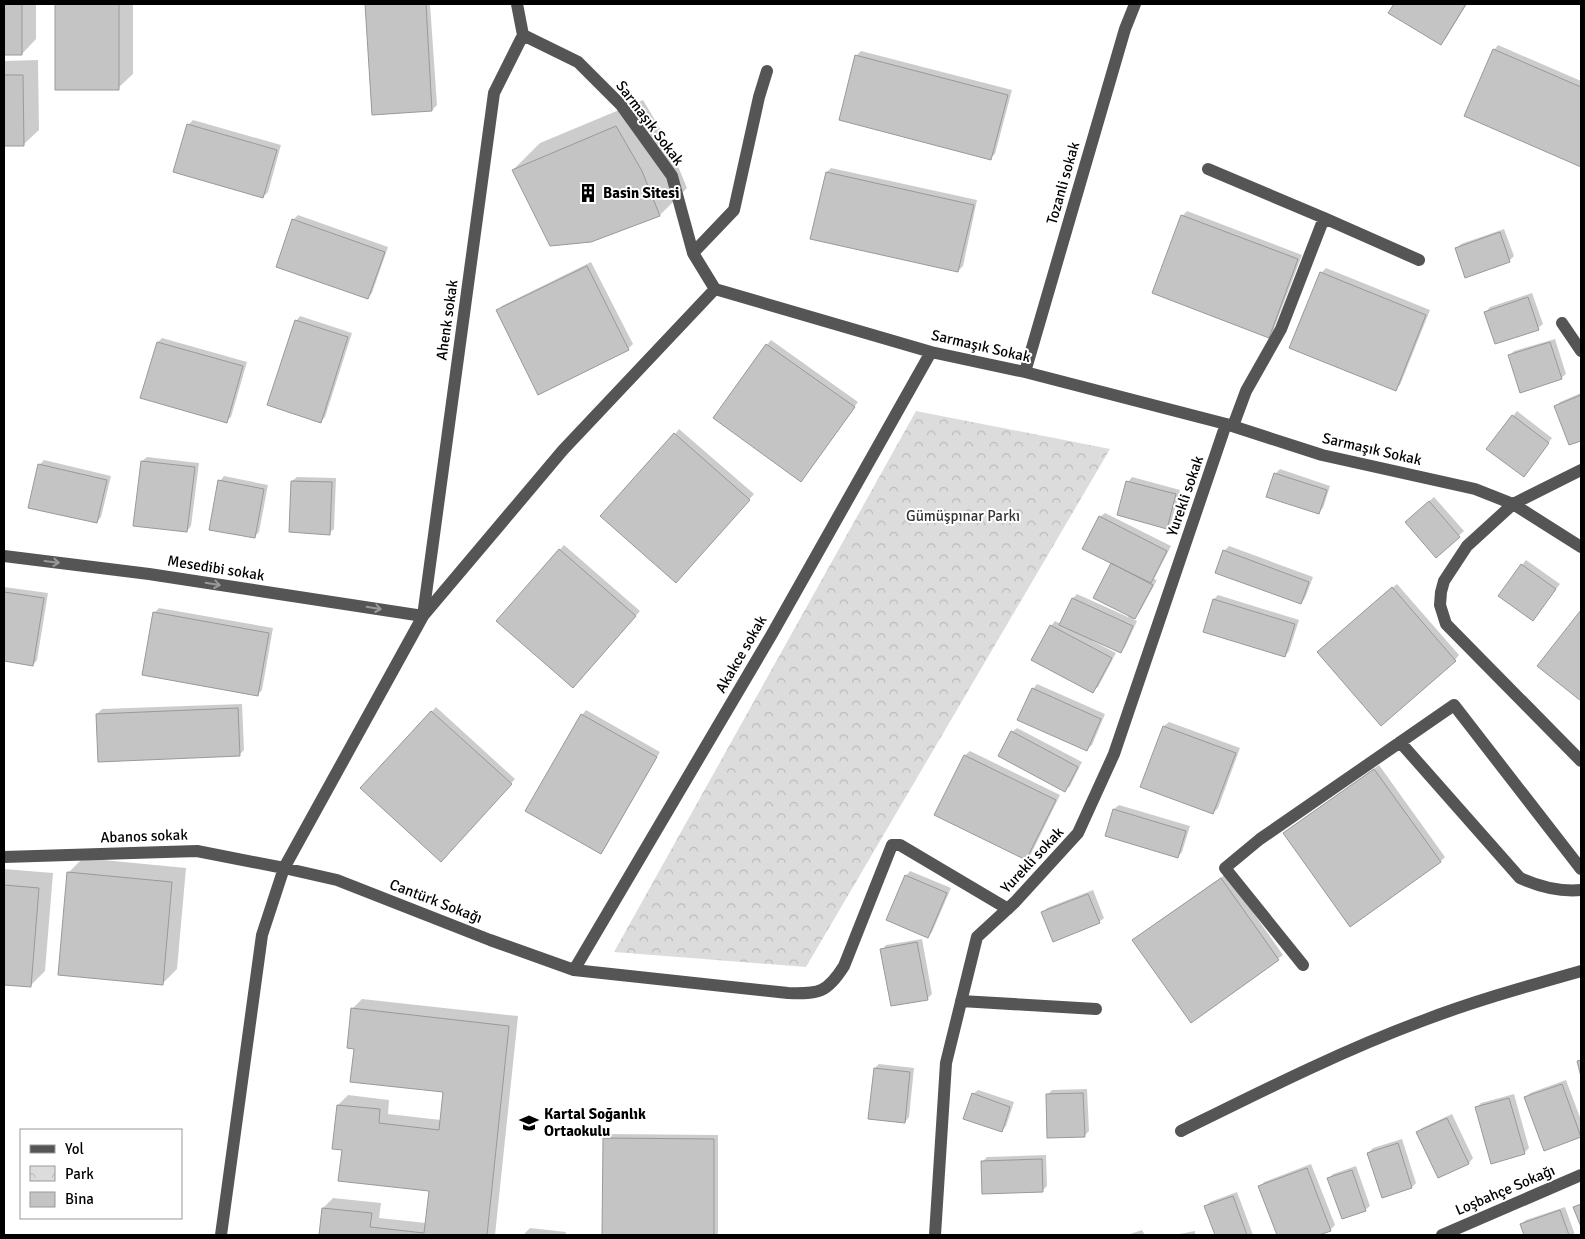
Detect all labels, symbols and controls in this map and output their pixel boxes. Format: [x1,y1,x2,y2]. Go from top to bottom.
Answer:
street label: Sarmaşık Sokak [612,77,688,169]
street label: Tozanli sokak [1043,139,1083,226]
building icon: Basin Sitesi [577,182,599,204]
place label: Basin Sitesi [603,184,679,202]
street label: Ahenk sokak [432,278,462,361]
street label: Sarmaşık Sokak [930,326,1033,366]
street label: Sarmaşık Sokak [1321,429,1424,469]
street label: Yurekli sokak [1163,453,1207,539]
park label: Gümüşpınar Parkı [906,507,1020,525]
street label: Mesedibi sokak [166,551,266,585]
one-way arrow [44,557,60,567]
one-way arrow [205,579,221,589]
one-way arrow [365,604,381,614]
street label: Akakce sokak [712,612,771,696]
street label: Yurekli sokak [997,823,1068,897]
street label: Abanos sokak [100,825,189,847]
street label: Cantürk Sokağı [387,875,485,927]
place label: Kartal Soğanlık Ortaokulu [544,1105,646,1140]
school or university icon: Kartal Soğanlık Ortaokulu [518,1112,540,1134]
legend [20,1129,182,1219]
text: Yol [65,1140,84,1158]
street label: Loşbahçe Sokağı [1452,1161,1558,1219]
text: Park [65,1165,94,1183]
text: Bina [65,1190,94,1208]

